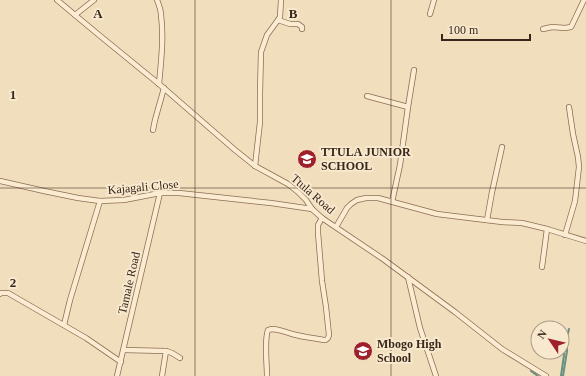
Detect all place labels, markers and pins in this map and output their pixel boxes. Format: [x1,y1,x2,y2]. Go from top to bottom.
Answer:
place label: TTULA JUNIOR SCHOOL [321,145,411,173]
school or university icon: TTULA JUNIOR SCHOOL [296,148,318,170]
place label: Mbogo High School [377,337,442,365]
school or university icon: Mbogo High School [352,340,374,362]

